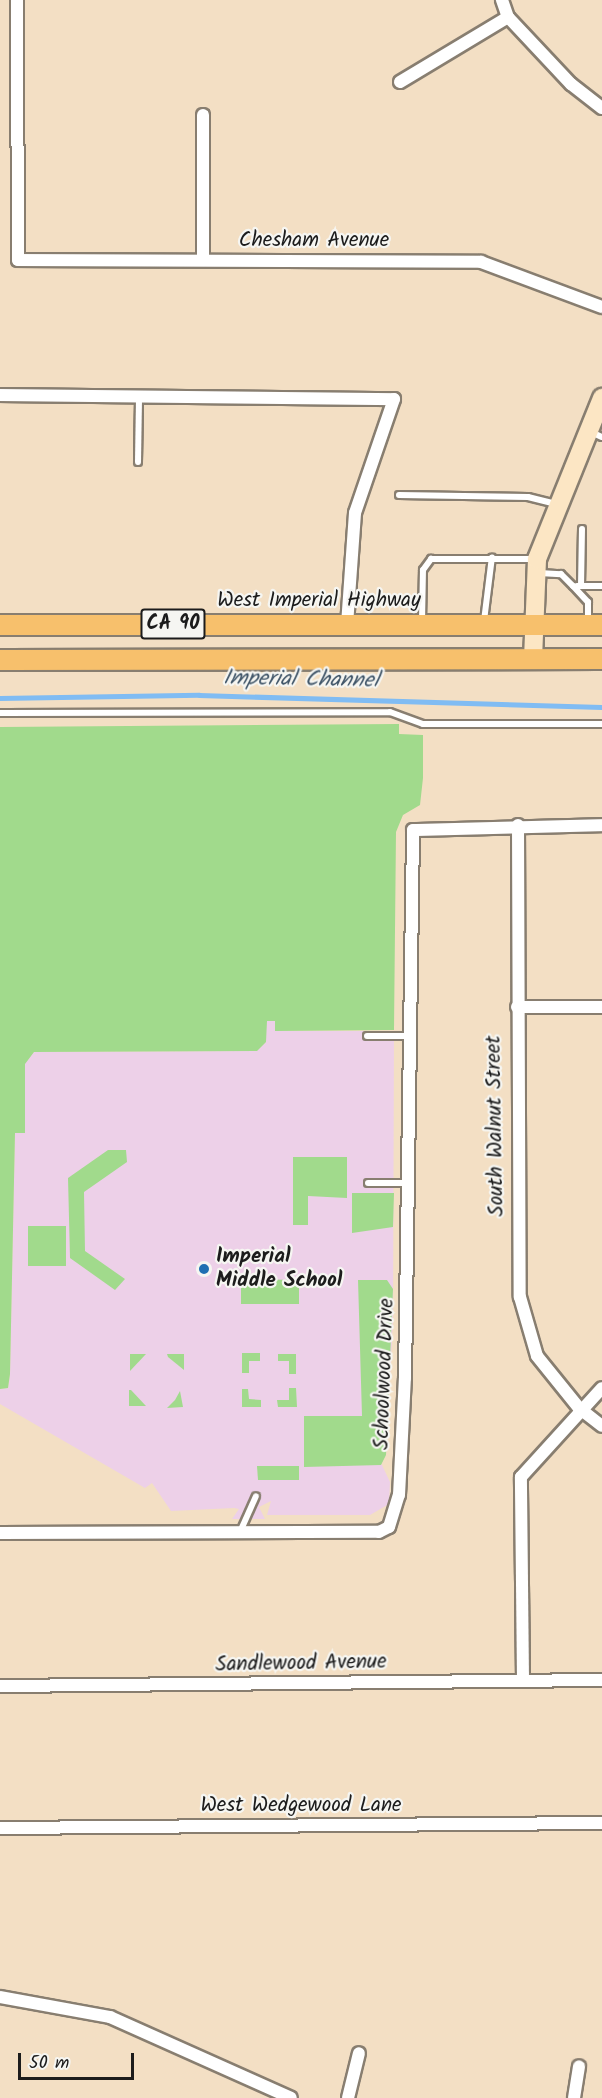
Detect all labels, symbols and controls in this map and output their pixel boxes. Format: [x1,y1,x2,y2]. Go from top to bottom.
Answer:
street label: Chesham Avenue [239,228,389,254]
street label: West Imperial Highway [217,588,421,614]
road number: CA 90 [140,607,206,641]
water label: Imperial Channel [223,665,379,695]
street label: South Walnut Street [482,1035,510,1217]
place label: Imperial Middle School [216,1244,342,1294]
marker: Imperial Middle School [197,1262,211,1276]
street label: Schoolwood Drive [370,1298,400,1450]
street label: Sandlewood Avenue [215,1650,387,1678]
street label: West Wedgewood Lane [200,1793,402,1819]
scale bar [21,2041,136,2079]
text: 50 m [29,2049,69,2078]

